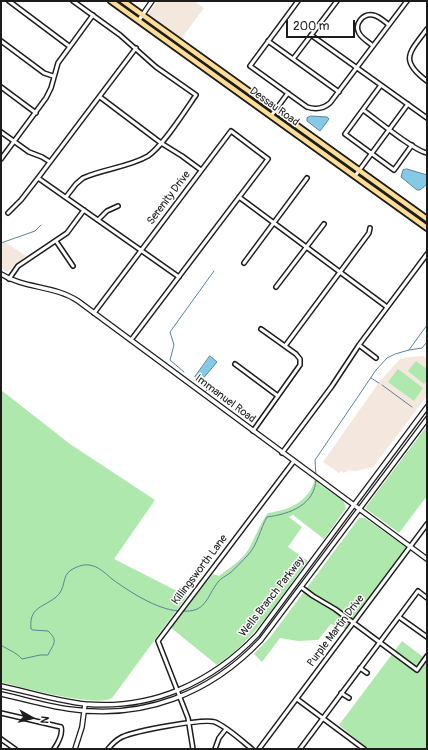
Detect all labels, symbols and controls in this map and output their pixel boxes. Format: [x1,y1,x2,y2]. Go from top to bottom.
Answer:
scale bar [288,12,357,38]
text: 200 m [293,19,329,34]
street label: Dessau Road [247,85,301,129]
street label: Serenity Drive [144,168,194,228]
street label: Immanuel Road [192,372,258,426]
street label: Killingsworth Lane [169,532,231,608]
street label: Wells Branch Parkway [237,554,307,640]
street label: Purple Martin Drive [305,592,367,670]
north arrow [12,698,52,738]
text: N [37,715,51,724]

